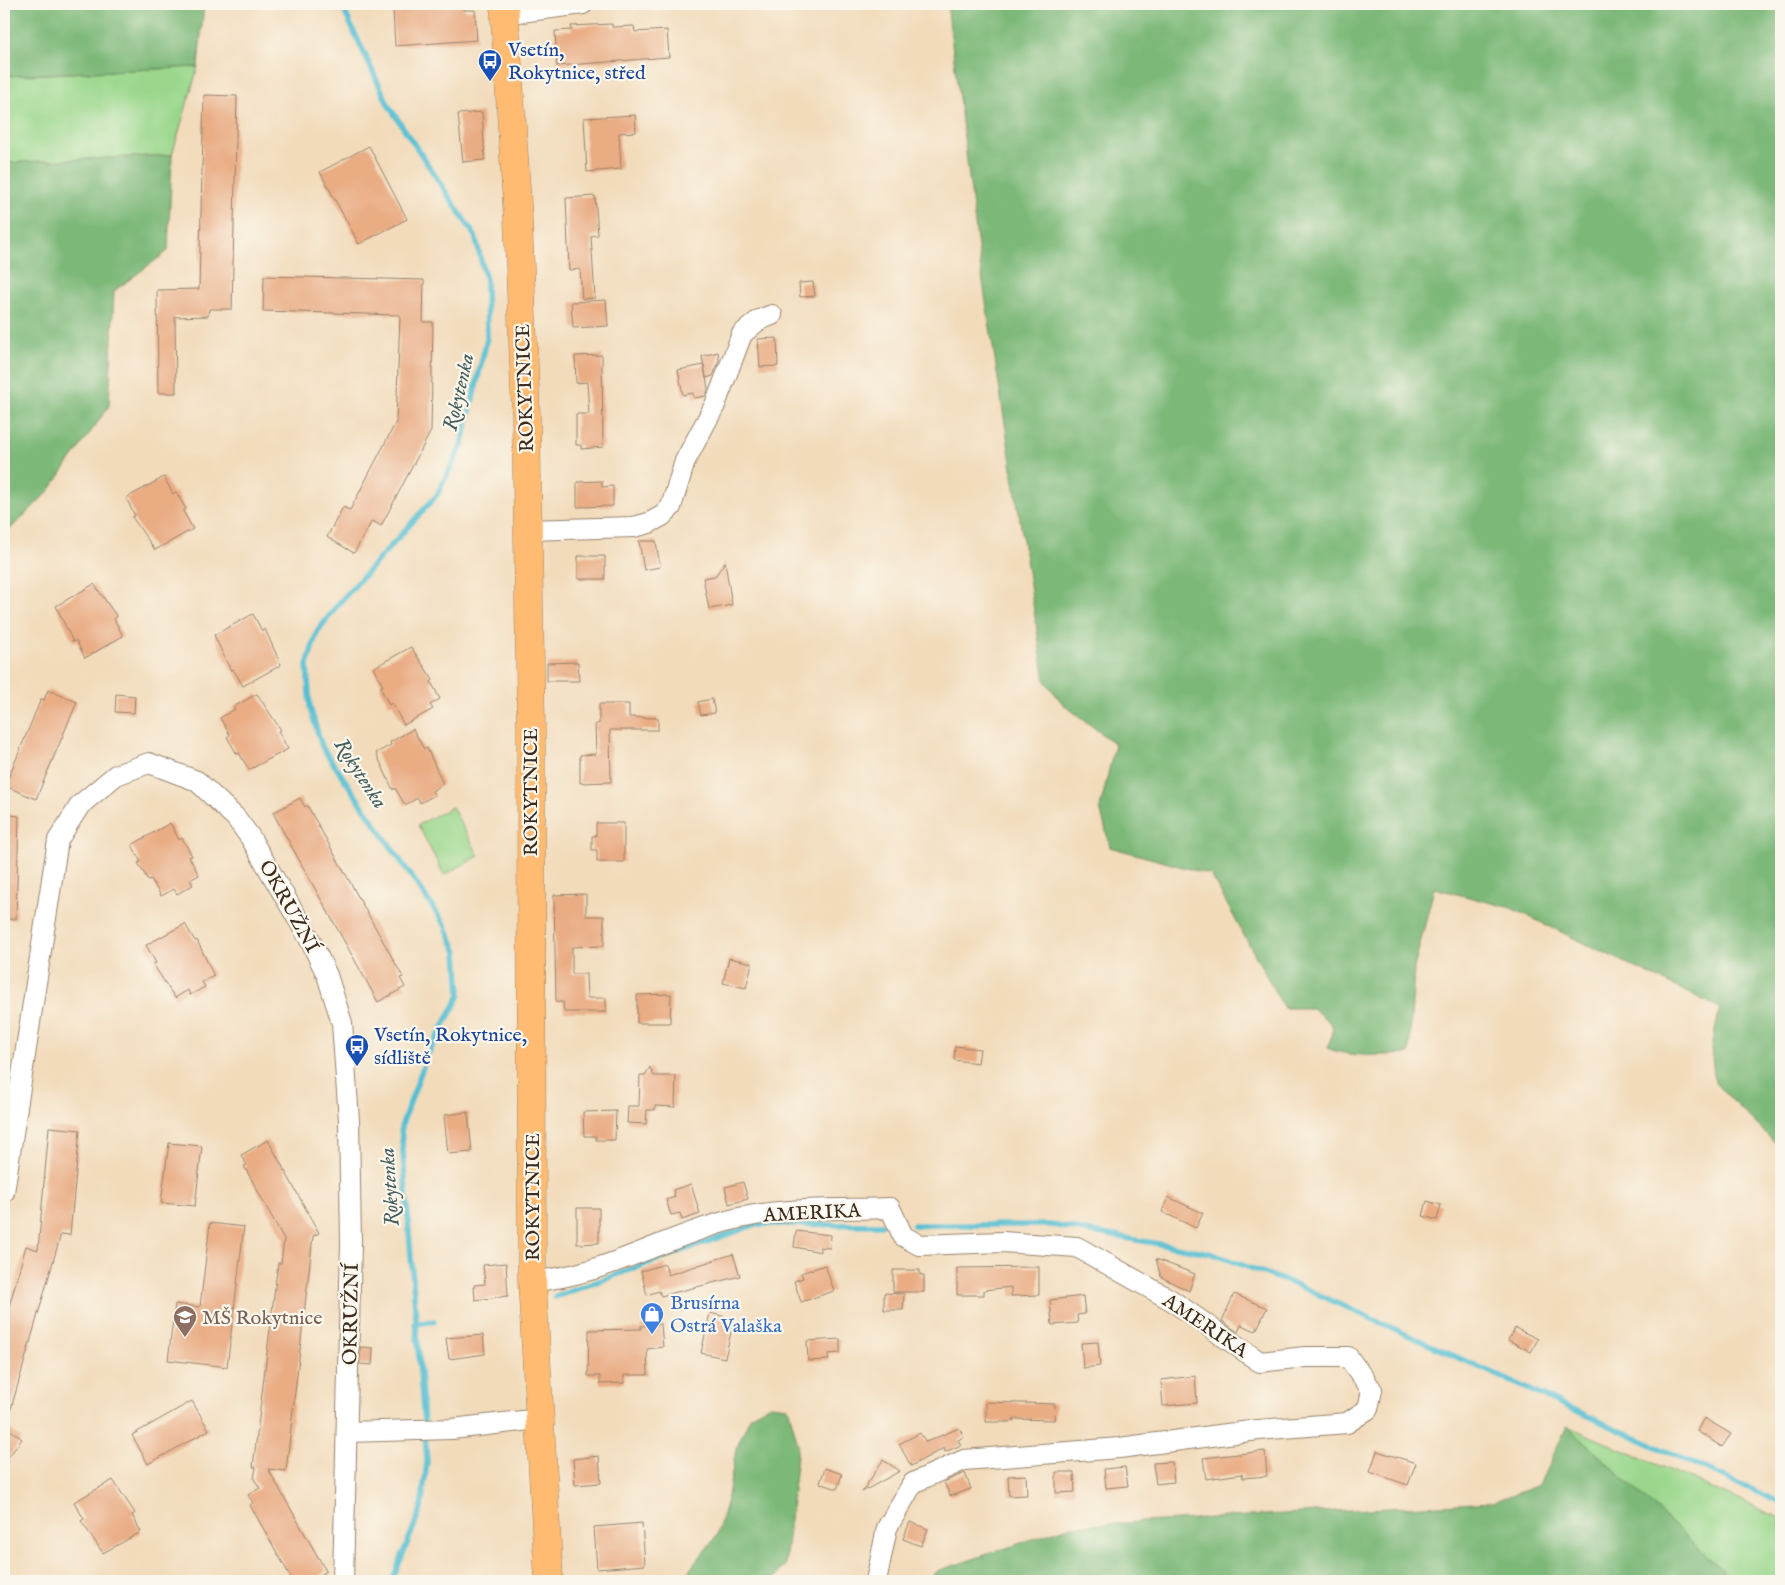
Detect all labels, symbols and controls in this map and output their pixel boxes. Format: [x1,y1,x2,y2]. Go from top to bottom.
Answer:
place label: Vsetín, Rokytnice, střed [507,38,646,86]
bus stop icon: Vsetín, Rokytnice, střed [477,48,503,82]
street label: ROKYTNICE [511,323,540,453]
water label: Rokytenka [437,351,481,434]
street label: ROKYTNICE [519,728,544,856]
water label: Rokytenka [327,733,393,814]
street label: OKRUŽNÍ [253,856,325,959]
place label: Vsetín, Rokytnice, sídliště [373,1023,527,1071]
bus stop icon: Vsetín, Rokytnice, sídliště [344,1033,370,1067]
street label: ROKYTNICE [521,1133,546,1261]
water label: Rokytenka [374,1147,407,1227]
street label: AMERIKA [762,1198,862,1229]
street label: OKRUŽNÍ [338,1261,365,1365]
street label: AMERIKA [1157,1288,1253,1364]
place label: Brusírna Ostrá Valaška [670,1291,782,1339]
shop icon: Brusírna Ostrá Valaška [639,1301,665,1335]
school or university icon: MŠ Rokytnice [172,1304,198,1338]
place label: MŠ Rokytnice [202,1306,322,1331]

